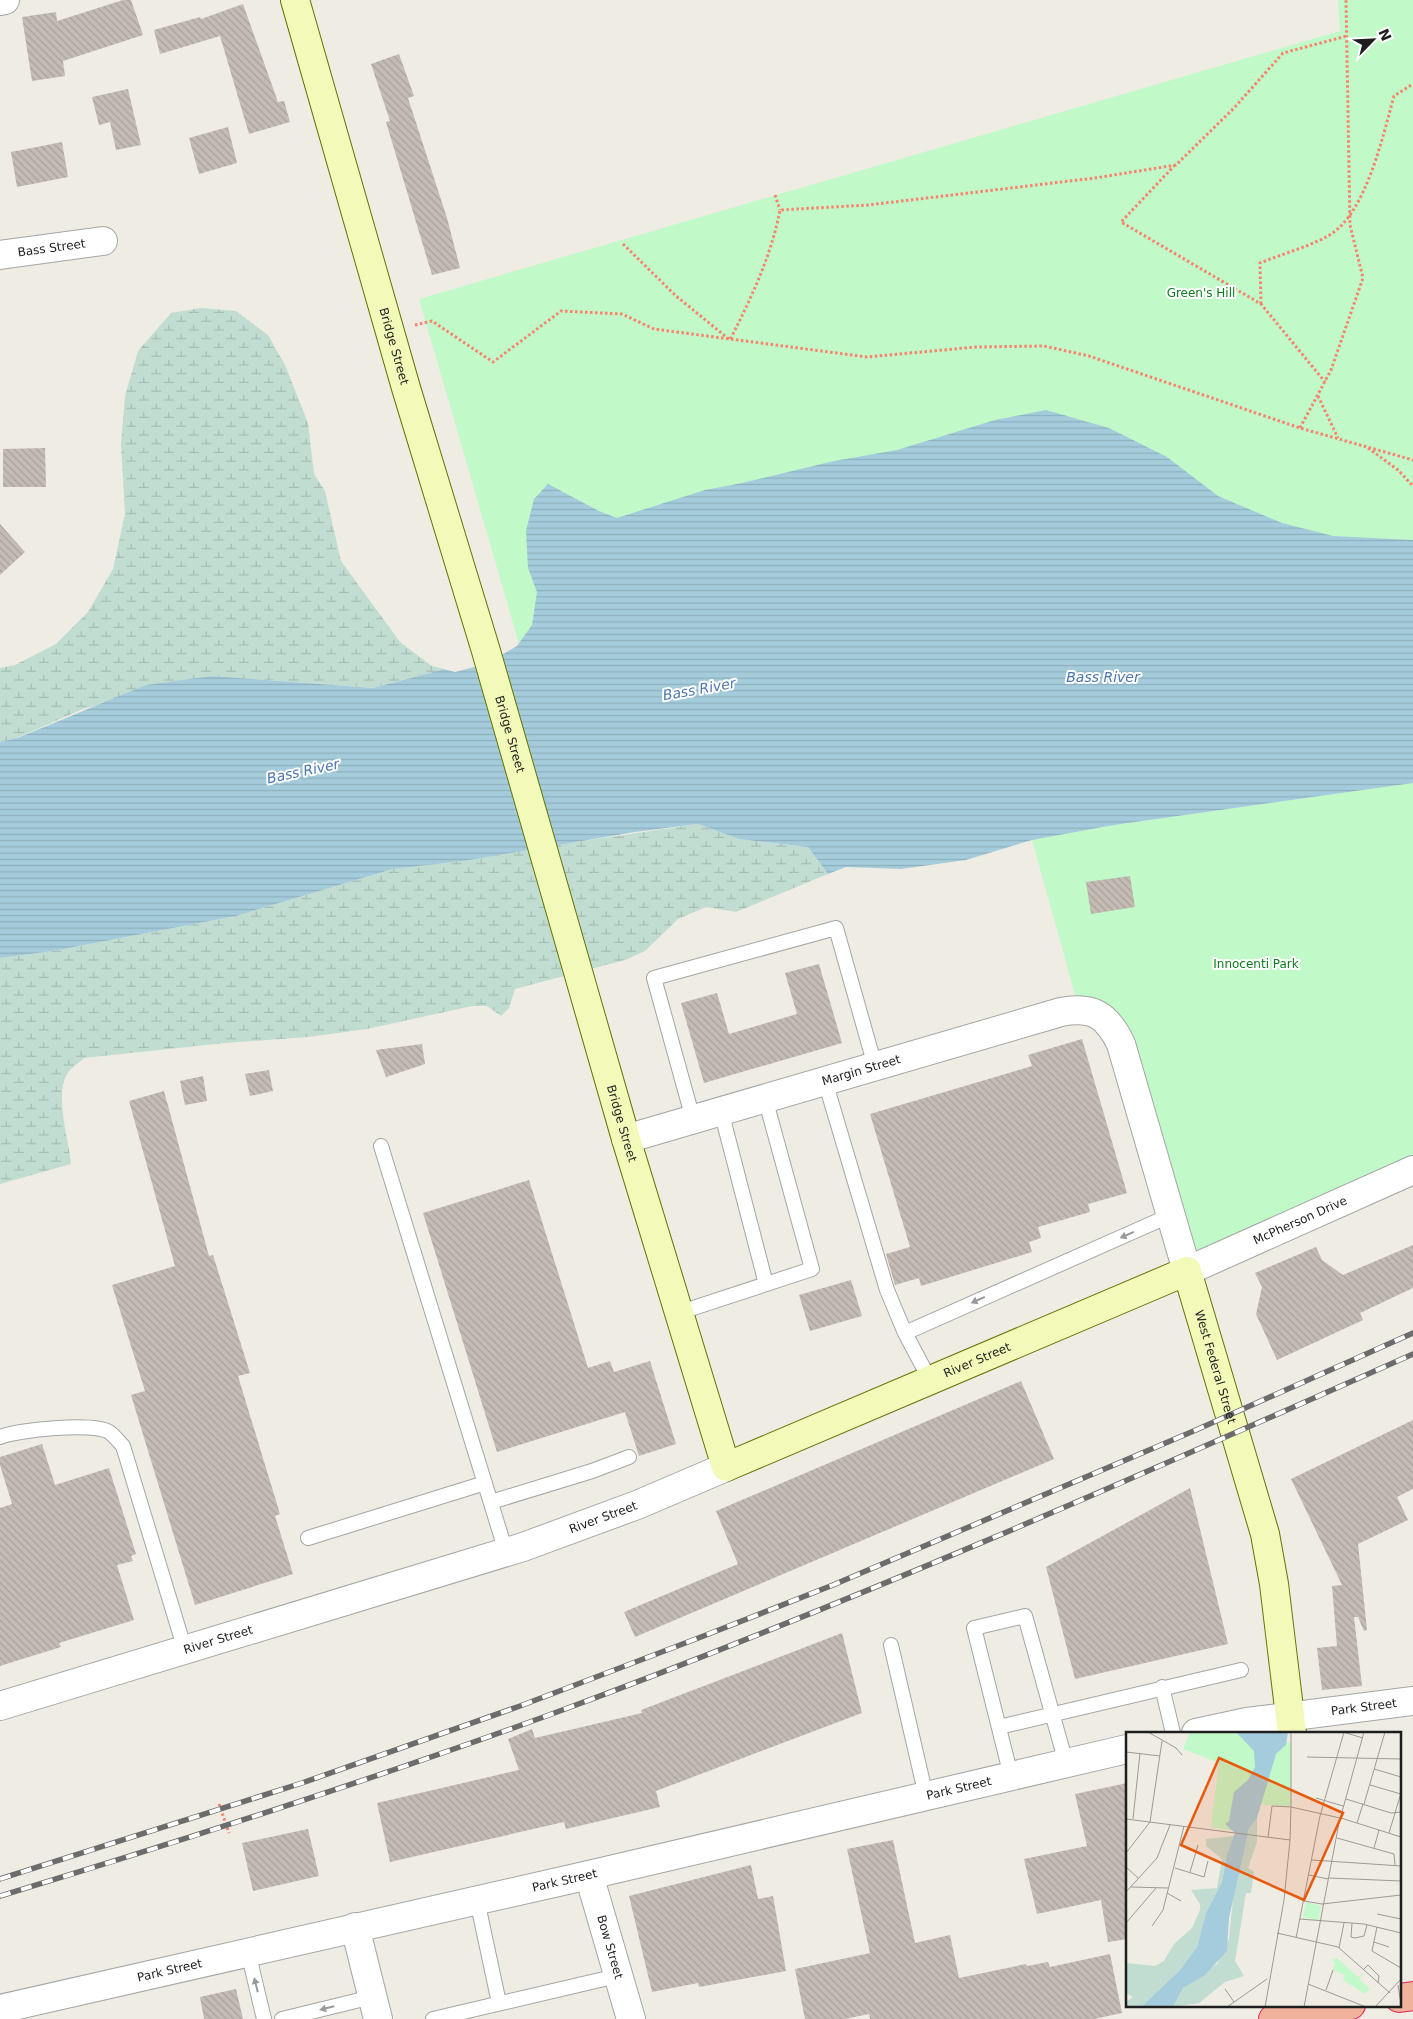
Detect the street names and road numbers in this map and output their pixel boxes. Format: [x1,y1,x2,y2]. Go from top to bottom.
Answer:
street label: Bass Street [17,236,87,260]
street label: Bridge Street [376,306,412,387]
street label: Bridge Street [492,694,528,775]
street label: Margin Street [820,1052,902,1088]
street label: Bridge Street [604,1083,640,1164]
street label: McPherson Drive [1251,1193,1349,1247]
street label: West Federal Street [1192,1308,1239,1426]
street label: River Street [942,1340,1013,1381]
street label: River Street [567,1498,639,1536]
street label: River Street [182,1623,255,1657]
street label: Park Street [1330,1696,1398,1718]
street label: Park Street [925,1774,993,1803]
street label: Park Street [531,1866,599,1895]
street label: Bow Street [594,1913,626,1981]
street label: Park Street [136,1956,204,1985]

